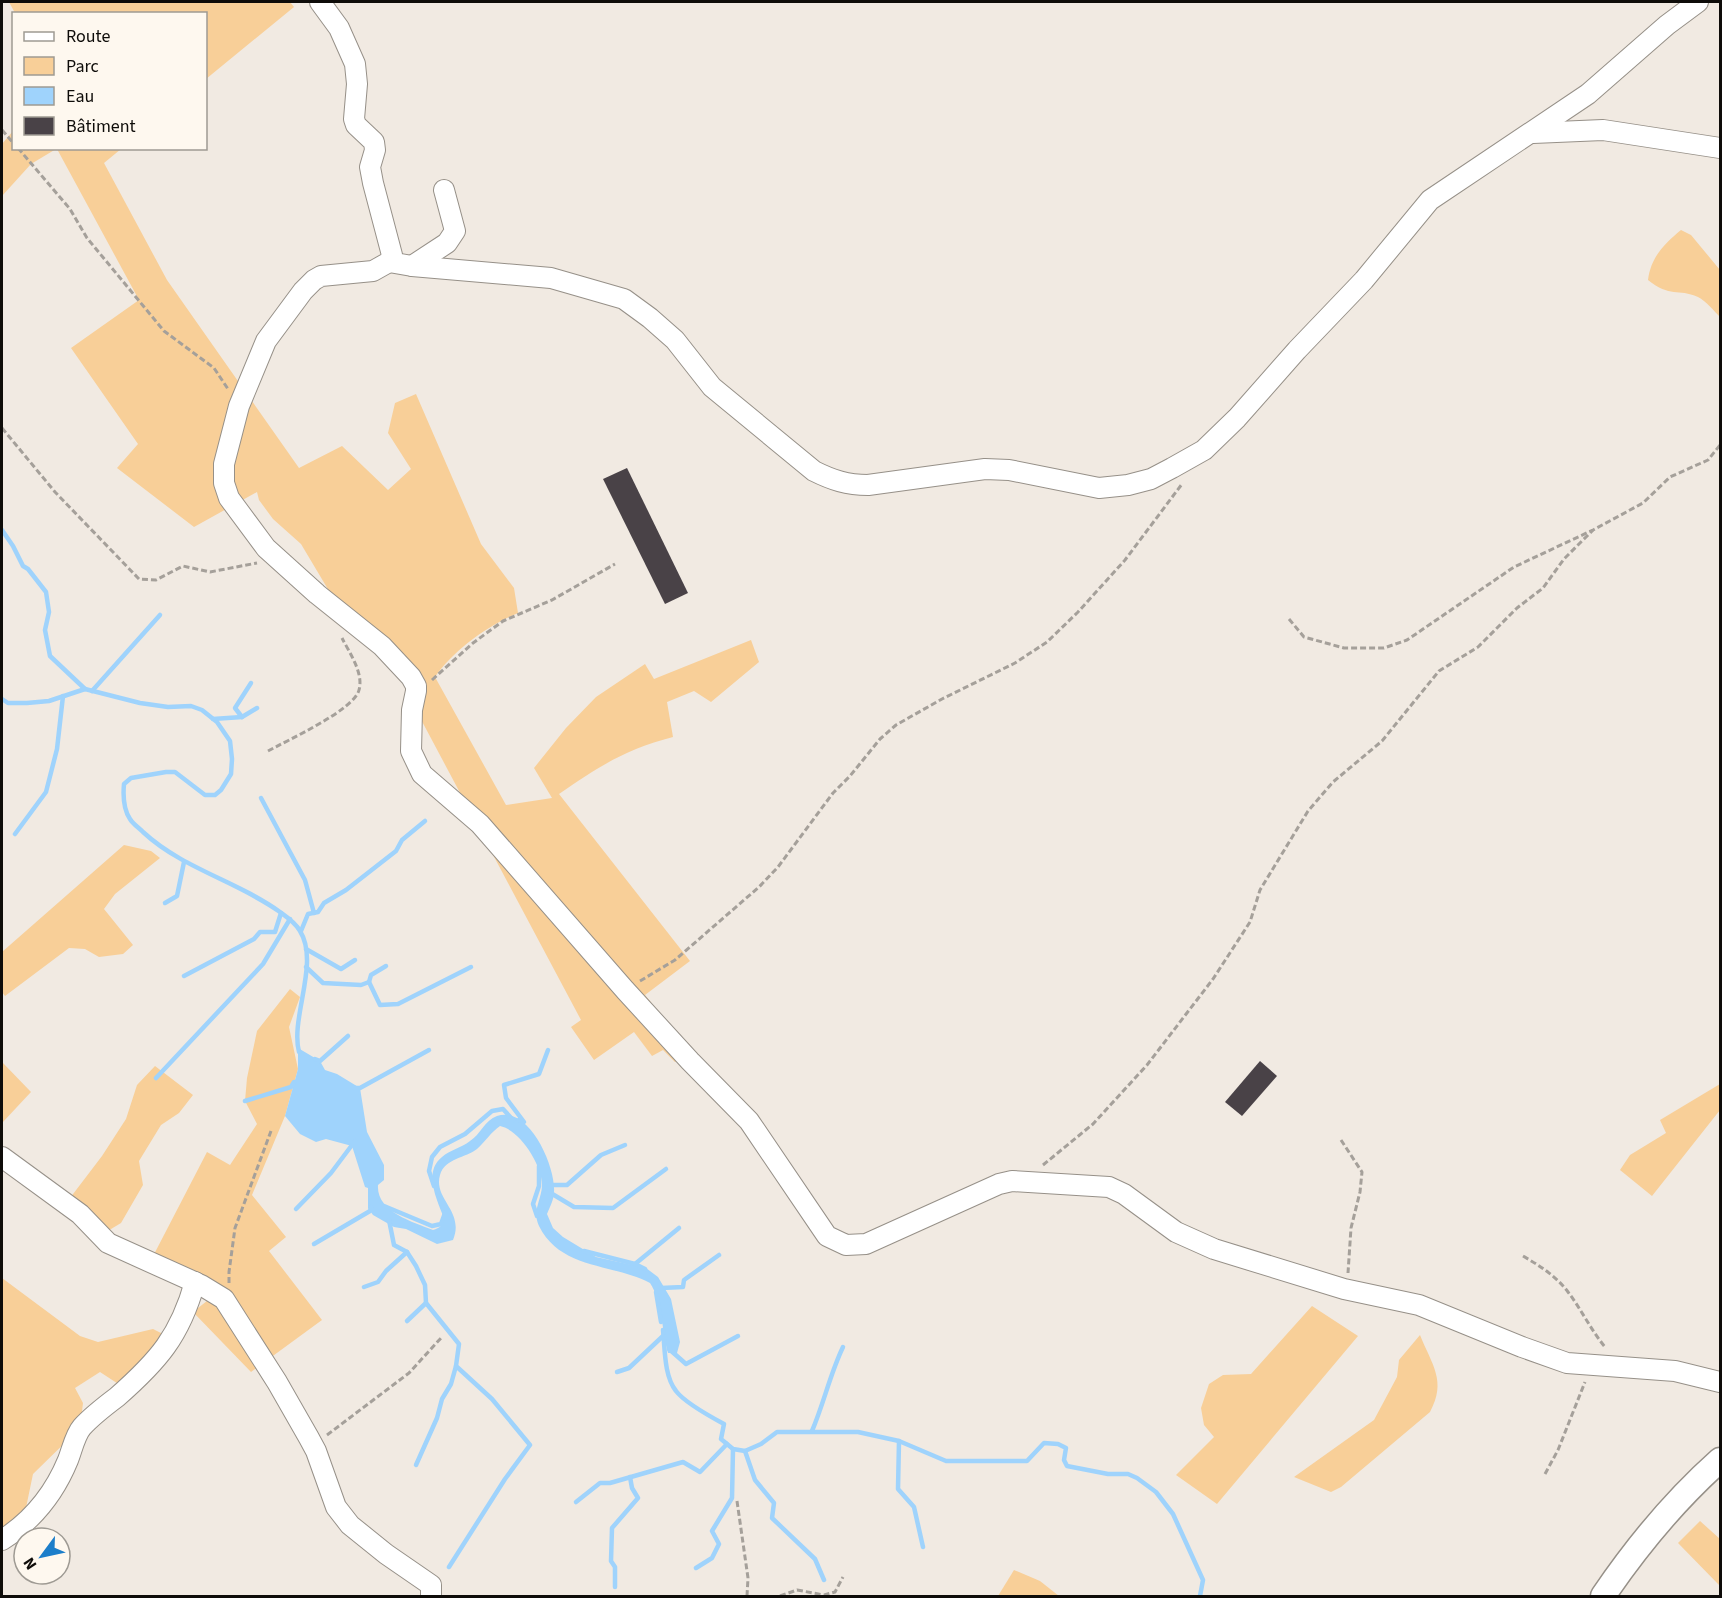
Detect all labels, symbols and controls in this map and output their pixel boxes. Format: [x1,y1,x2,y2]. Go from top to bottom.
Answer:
legend [12,12,207,150]
text: Route [66,24,110,49]
text: Parc [66,54,99,79]
text: Eau [66,84,94,109]
text: Bâtiment [66,114,136,139]
north arrow [12,1526,72,1586]
text: N [18,1553,42,1574]

